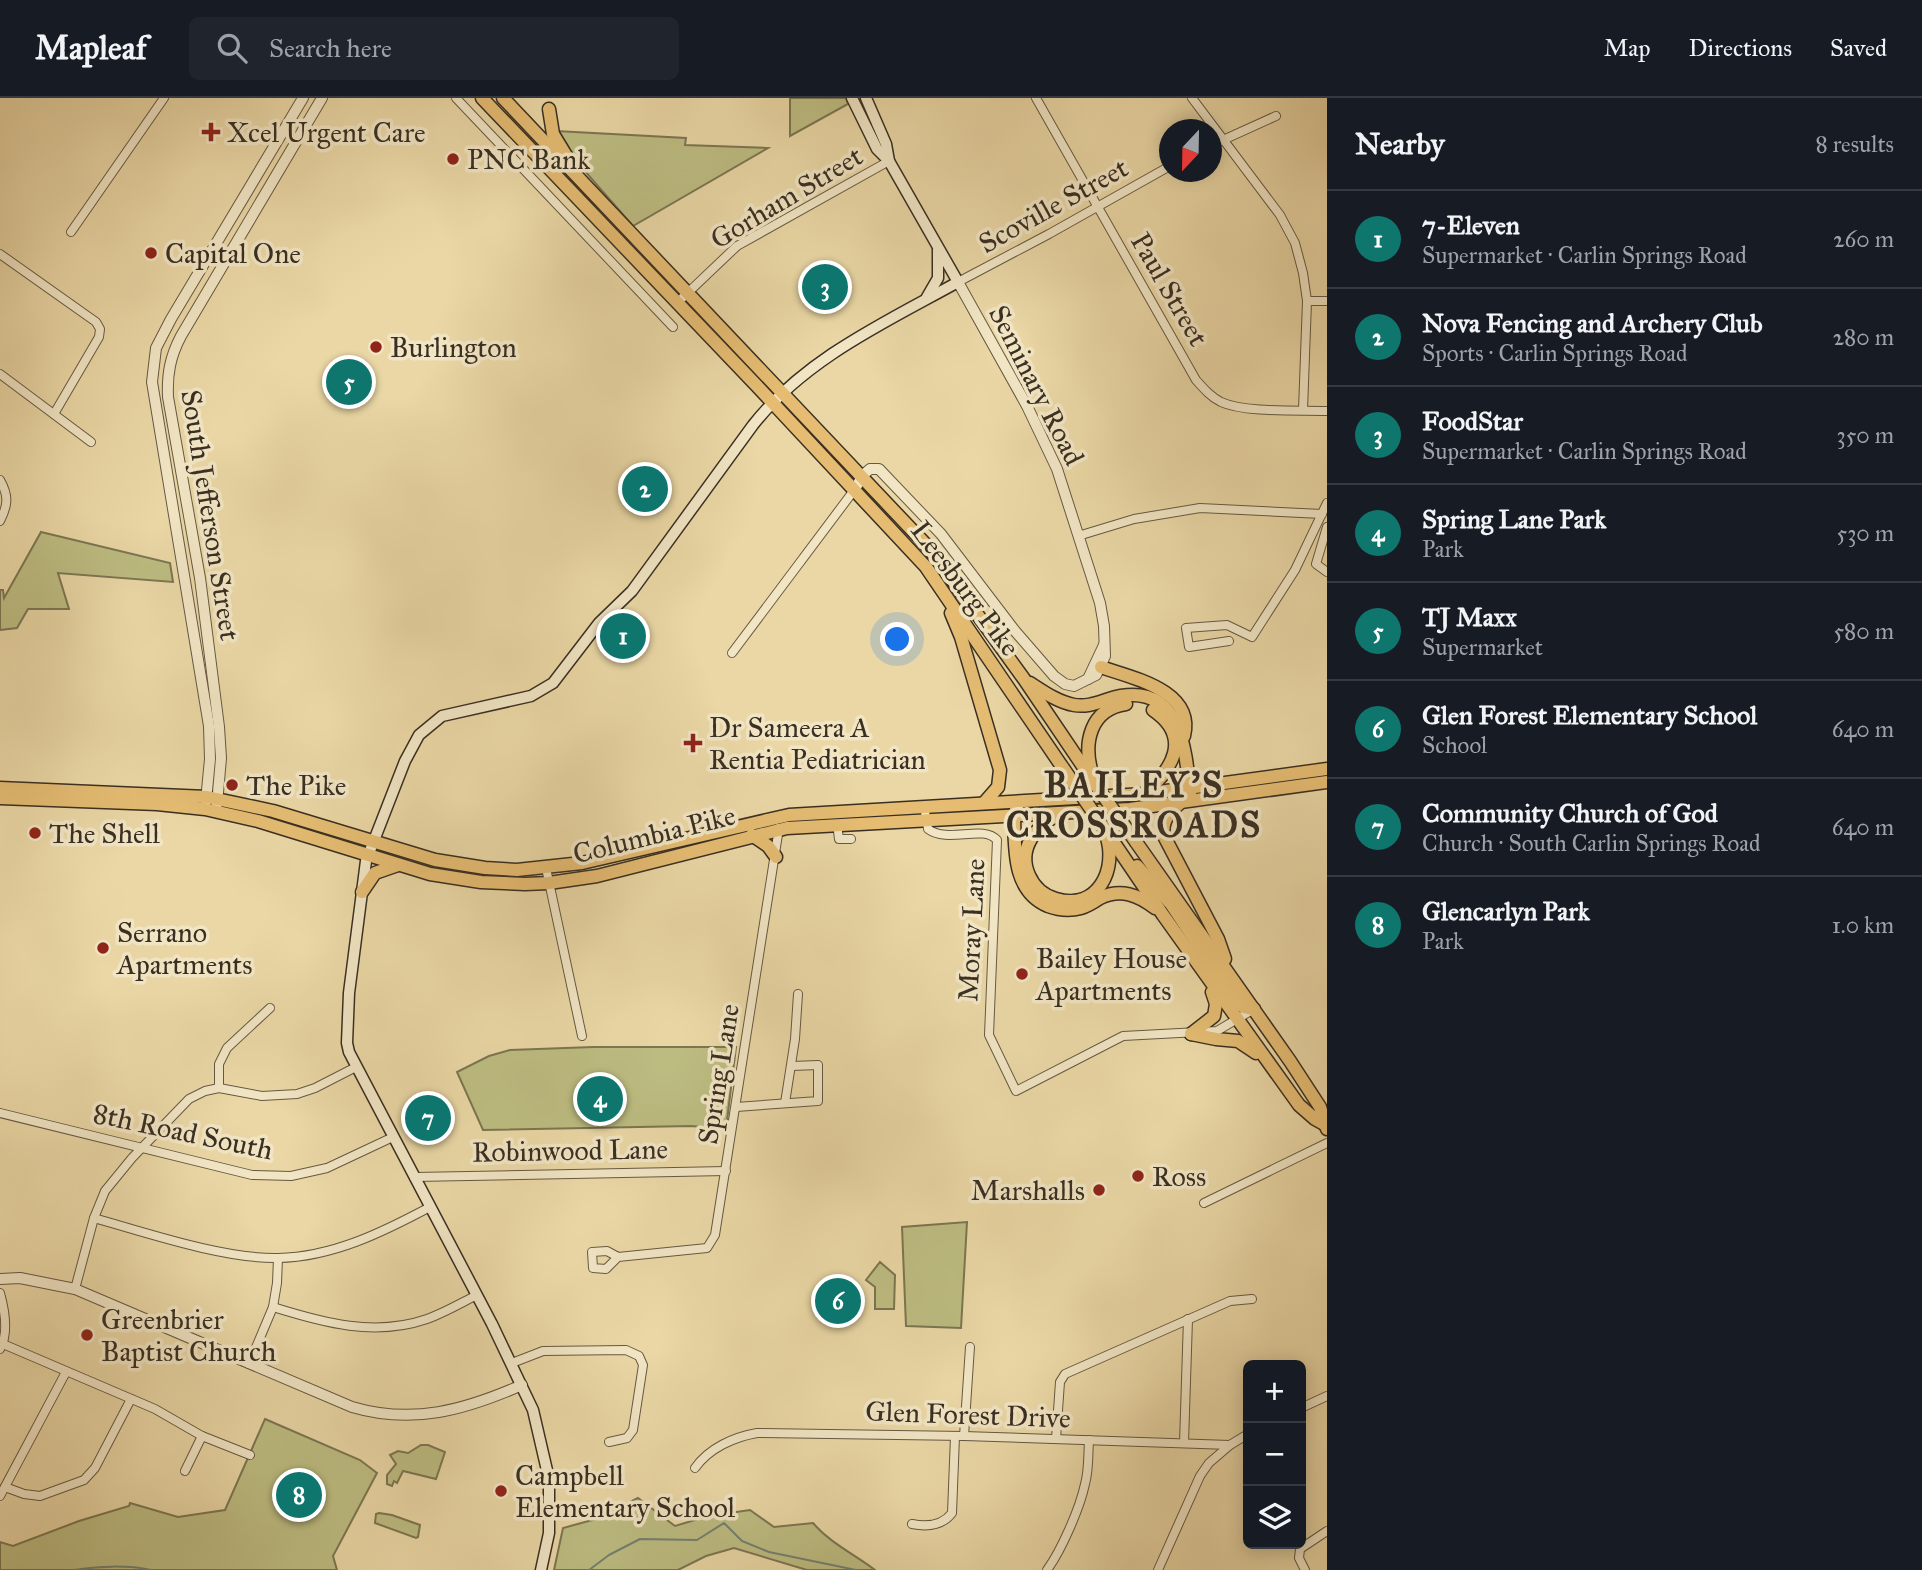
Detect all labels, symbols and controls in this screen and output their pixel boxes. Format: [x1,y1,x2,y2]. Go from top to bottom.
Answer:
search box [189,17,679,80]
text: Mapleaf [35,28,147,68]
icon: search [213,29,251,67]
text: Search here [269,32,392,64]
text: Map [1604,33,1651,63]
text: Directions [1689,33,1792,63]
text: Saved [1830,33,1887,63]
place label: Xcel Urgent Care [227,115,426,150]
north arrow [1159,119,1222,182]
marker: Xcel Urgent Care [201,122,221,142]
text: Nearby [1355,126,1445,162]
text: 8 results [1815,130,1894,158]
street label: Gorham Street [704,138,869,257]
place label: PNC Bank [467,142,590,177]
street label: Scoville Street [972,150,1134,261]
marker: PNC Bank [445,151,461,167]
text: 7-Eleven [1422,209,1520,241]
text: 1 [1373,225,1383,253]
text: 260 m [1833,225,1894,253]
street label: Paul Street [1123,226,1216,352]
place label: Capital One [165,236,301,271]
text: Supermarket · Carlin Springs Road [1422,241,1747,269]
marker: Capital One [143,245,159,261]
pin: 3 [802,261,848,313]
street label: Seminary Road [981,299,1092,471]
text: Nova Fencing and Archery Club [1422,307,1763,339]
text: 2 [1372,323,1384,351]
text: 280 m [1833,323,1894,351]
place label: Burlington [390,330,517,365]
marker: Burlington [368,339,384,355]
text: Sports · Carlin Springs Road [1422,339,1687,367]
pin: 5 [326,356,372,408]
street label: South Jefferson Street [173,387,248,643]
text: FoodStar [1422,405,1523,437]
text: 3 [1373,421,1383,449]
text: 350 m [1836,421,1894,449]
text: Supermarket · Carlin Springs Road [1422,437,1747,465]
pin: 2 [622,463,668,515]
text: Spring Lane Park [1422,503,1606,535]
street label: Leesburg Pike [903,514,1028,663]
text: 4 [1372,519,1384,547]
text: 530 m [1836,519,1894,547]
text: Park [1422,535,1464,563]
text: TJ Maxx [1422,601,1517,633]
pin: 1 [600,610,646,662]
text: 5 [1373,617,1383,645]
text: 580 m [1833,617,1894,645]
your location [880,622,914,656]
text: Supermarket [1422,633,1543,661]
text: Glen Forest Elementary School [1422,699,1757,731]
place label: Dr Sameera A Rentia Pediatrician [709,710,926,777]
text: 6 [1372,715,1384,743]
text: 640 m [1832,715,1894,743]
text: School [1422,731,1487,759]
marker: Dr Sameera A Rentia Pediatrician [683,733,703,753]
district label: BAILEY'S CROSSROADS [1006,764,1262,847]
place label: The Pike [246,768,347,803]
marker: The Pike [224,777,240,793]
street label: Columbia Pike [569,797,739,872]
text: Community Church of God [1422,797,1718,829]
text: 7 [1372,813,1384,841]
text: 640 m [1832,813,1894,841]
place label: The Shell [49,816,160,851]
marker: The Shell [27,825,43,841]
text: Church · South Carlin Springs Road [1422,829,1761,857]
street label: Moray Lane [950,858,993,1002]
text: Glencarlyn Park [1422,895,1590,927]
text: 8 [1372,911,1384,939]
text: 1.0 km [1832,911,1894,939]
place label: Serrano Apartments [116,915,252,982]
text: Park [1422,927,1464,955]
marker: Serrano Apartments [95,940,111,956]
place label: Bailey House Apartments [1035,941,1187,1008]
marker: Bailey House Apartments [1014,966,1030,982]
street label: Spring Lane [690,1001,747,1147]
pin: 4 [577,1073,623,1125]
pin: 7 [405,1092,451,1144]
street label: 8th Road South [90,1095,276,1168]
street label: Robinwood Lane [472,1131,668,1170]
place label: Ross [1152,1159,1206,1194]
marker: Ross [1130,1168,1146,1184]
place label: Marshalls [971,1173,1085,1208]
marker: Marshalls [1091,1182,1107,1198]
pin: 6 [815,1275,861,1327]
place label: Greenbrier Baptist Church [101,1302,277,1369]
marker: Greenbrier Baptist Church [79,1327,95,1343]
map controls [1243,1360,1306,1549]
button: + [1243,1360,1306,1423]
street label: Glen Forest Drive [865,1393,1071,1436]
button: − [1243,1423,1306,1486]
place label: Campbell Elementary School [515,1458,736,1525]
pin: 8 [276,1469,322,1521]
marker: Campbell Elementary School [493,1483,509,1499]
button: layers [1243,1486,1306,1549]

